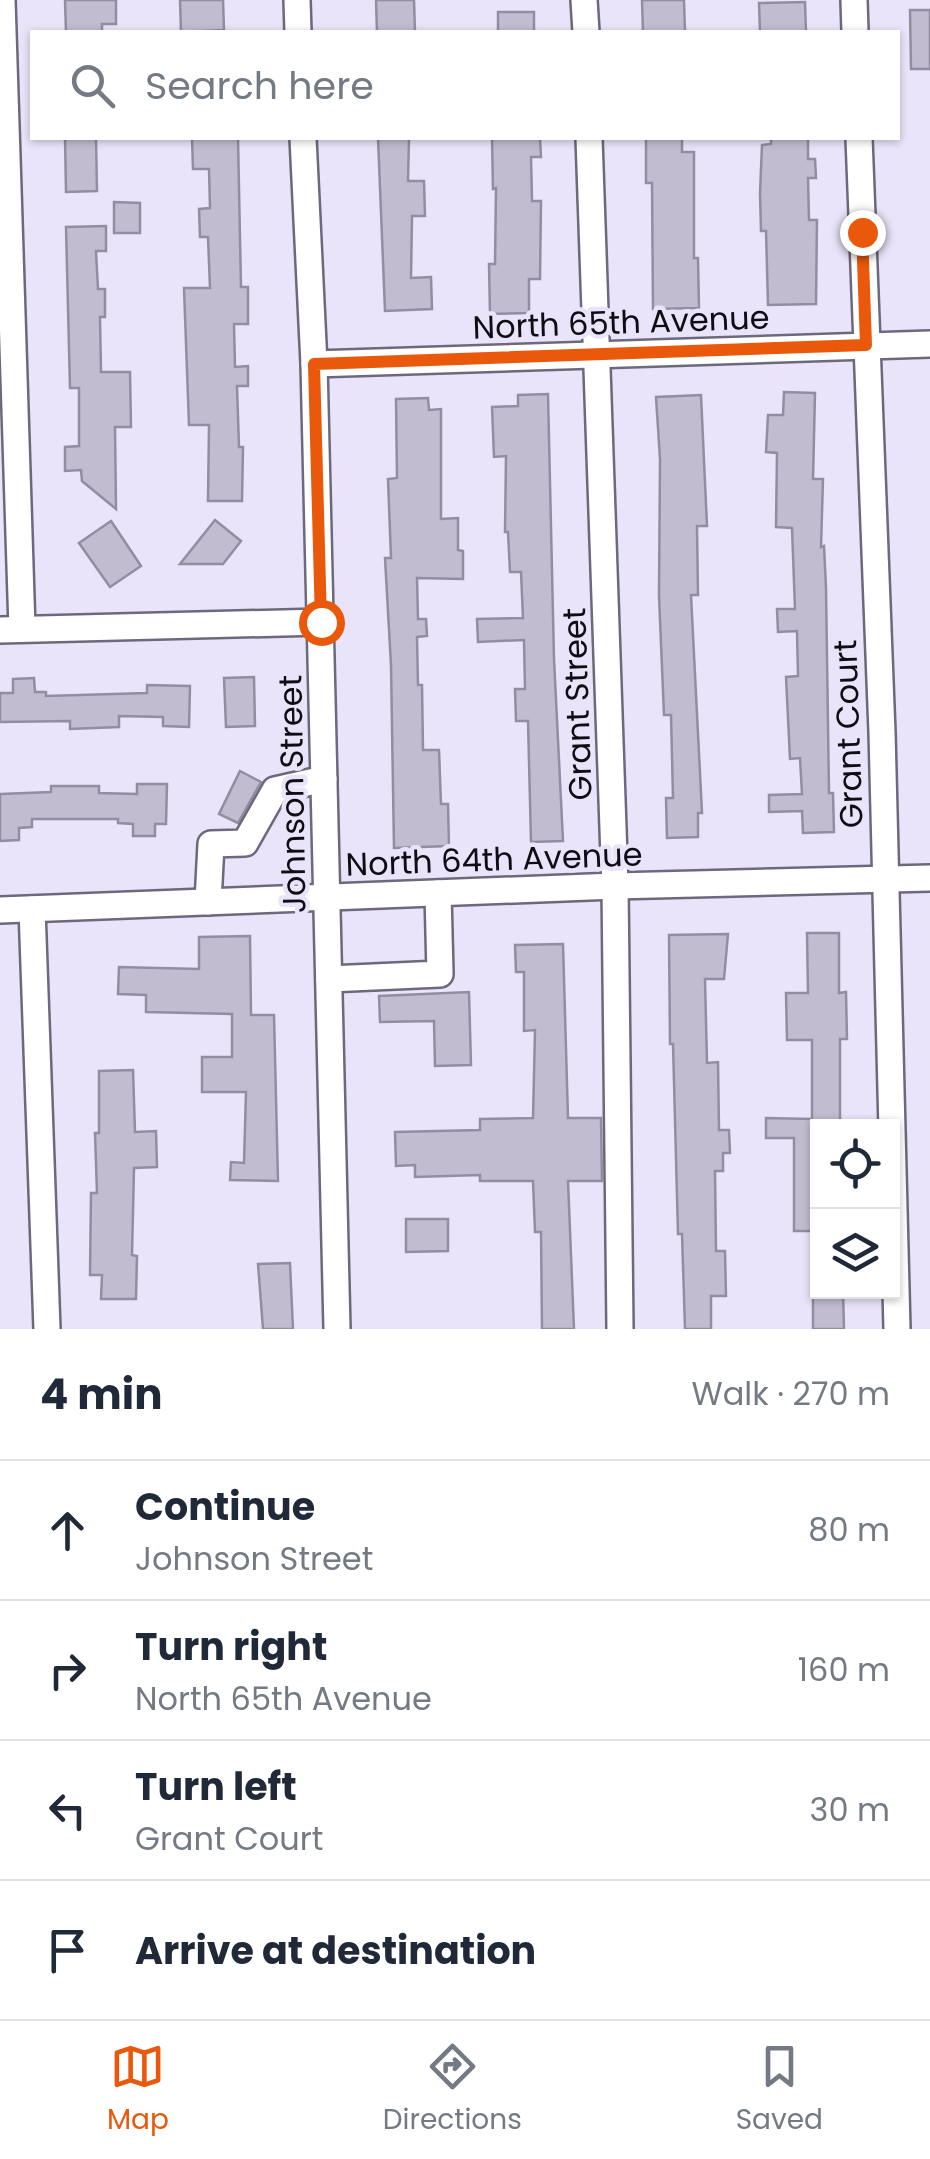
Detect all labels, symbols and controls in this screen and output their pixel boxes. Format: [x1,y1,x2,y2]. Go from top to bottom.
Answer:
search box [30,30,900,140]
icon: search [65,58,120,113]
text: Search here [145,59,374,112]
route end [840,210,886,256]
street label: North 65th Avenue [472,294,770,350]
route start [299,600,345,646]
street label: Grant Street [551,607,603,801]
street label: Grant Court [822,639,874,829]
street label: Johnson Street [267,674,317,914]
street label: North 64th Avenue [345,831,643,887]
map controls [810,1119,900,1299]
button: locate [810,1119,900,1209]
button: layers [810,1209,900,1299]
text: 4 min [40,1365,163,1424]
text: Walk · 270 m [691,1371,890,1416]
text: Continue [135,1480,315,1533]
icon: ahead [40,1503,95,1558]
text: 80 m [808,1507,890,1552]
text: Johnson Street [135,1536,373,1581]
text: Turn right [135,1620,327,1673]
icon: right [40,1643,95,1698]
text: 160 m [798,1647,890,1692]
text: North 65th Avenue [135,1676,432,1721]
text: Turn left [135,1760,297,1813]
icon: left [40,1783,95,1838]
text: 30 m [810,1787,890,1832]
text: Grant Court [135,1816,323,1861]
icon: arrive [40,1923,95,1978]
text: Arrive at destination [135,1924,536,1977]
tab: Map [107,2039,169,2141]
tab: Directions [383,2039,522,2141]
tab: Saved [736,2039,823,2141]

